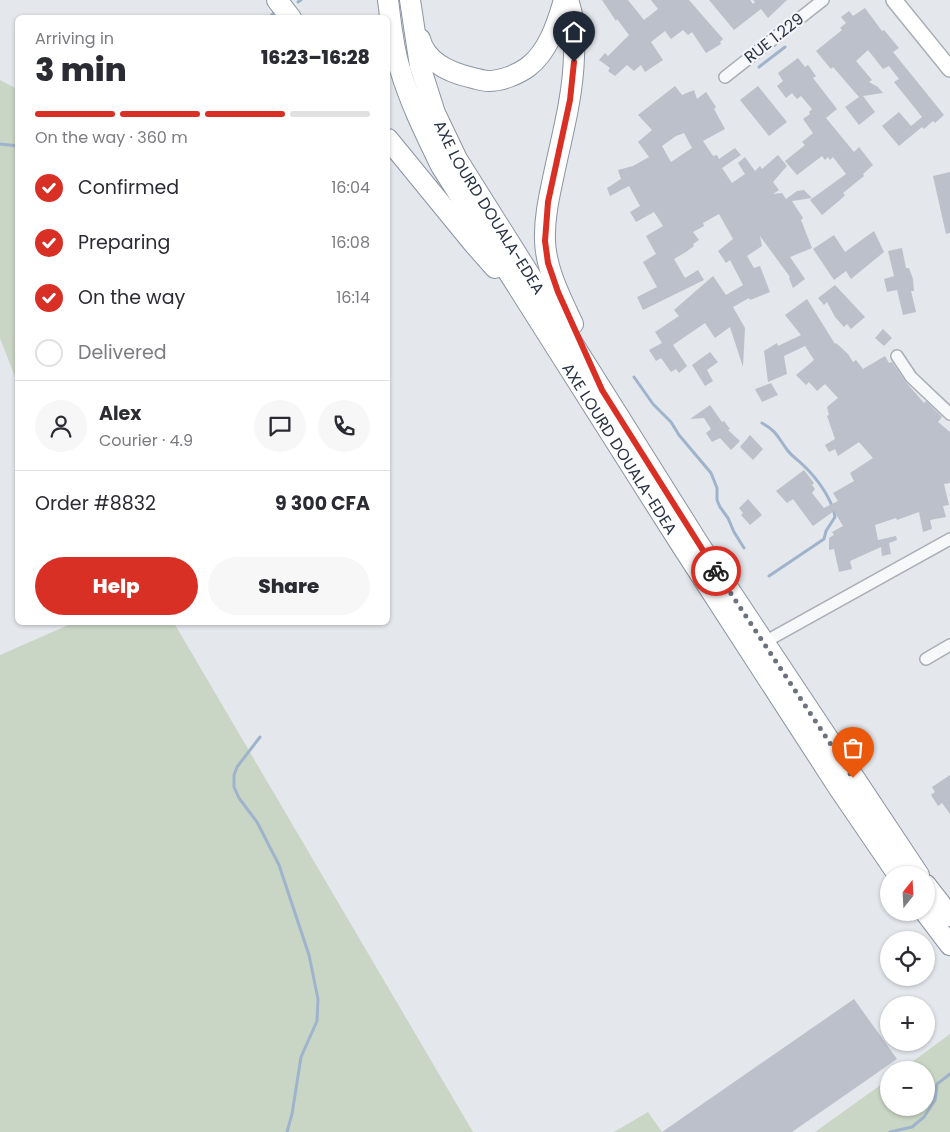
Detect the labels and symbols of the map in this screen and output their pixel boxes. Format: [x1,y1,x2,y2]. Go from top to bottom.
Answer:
street label: RUE 1.229 [739,7,809,69]
pin [553,11,595,62]
street label: AXE LOURD DOUALA-EDEA [429,116,551,299]
street label: AXE LOURD DOUALA-EDEA [557,358,683,539]
courier [691,546,741,596]
pin [832,727,874,778]
north arrow [880,866,935,921]

